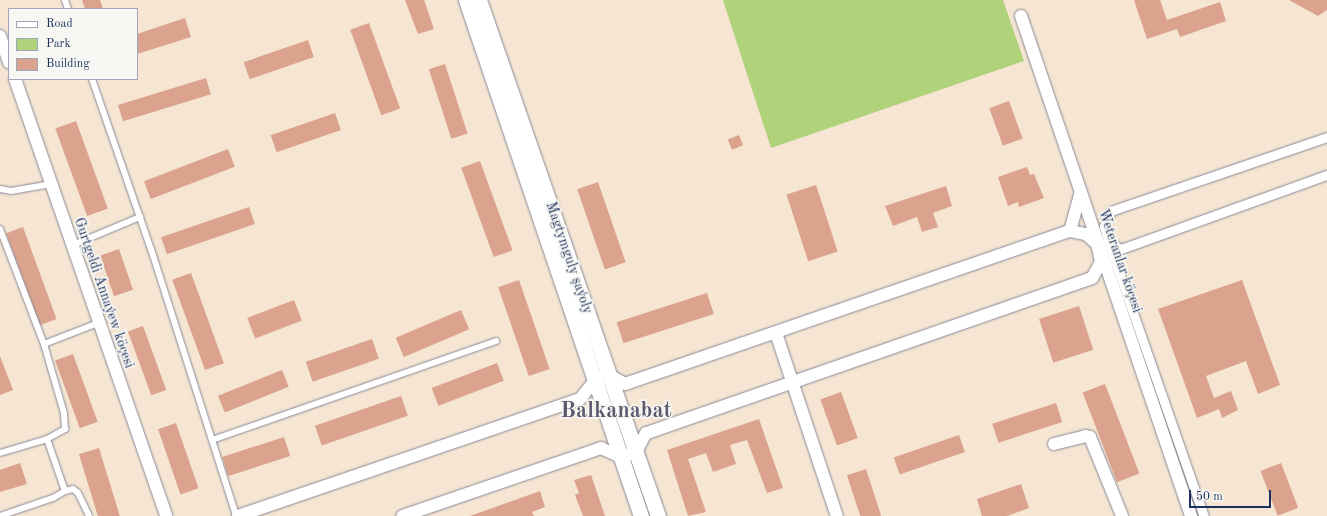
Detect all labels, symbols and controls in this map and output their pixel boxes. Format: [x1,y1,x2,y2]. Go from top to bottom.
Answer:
legend [8,8,138,80]
text: Road [46,18,73,30]
text: Park [46,38,71,50]
text: Building [46,58,90,70]
street label: Magtymguly şaýoly [542,200,596,316]
street label: Weteranlar köçesi [1094,207,1146,315]
street label: Gurtgeldi Annaýew köçesi [70,216,138,370]
district label: Balkanabat [560,399,672,425]
scale bar [1191,482,1273,508]
text: 50 m [1196,491,1223,503]

